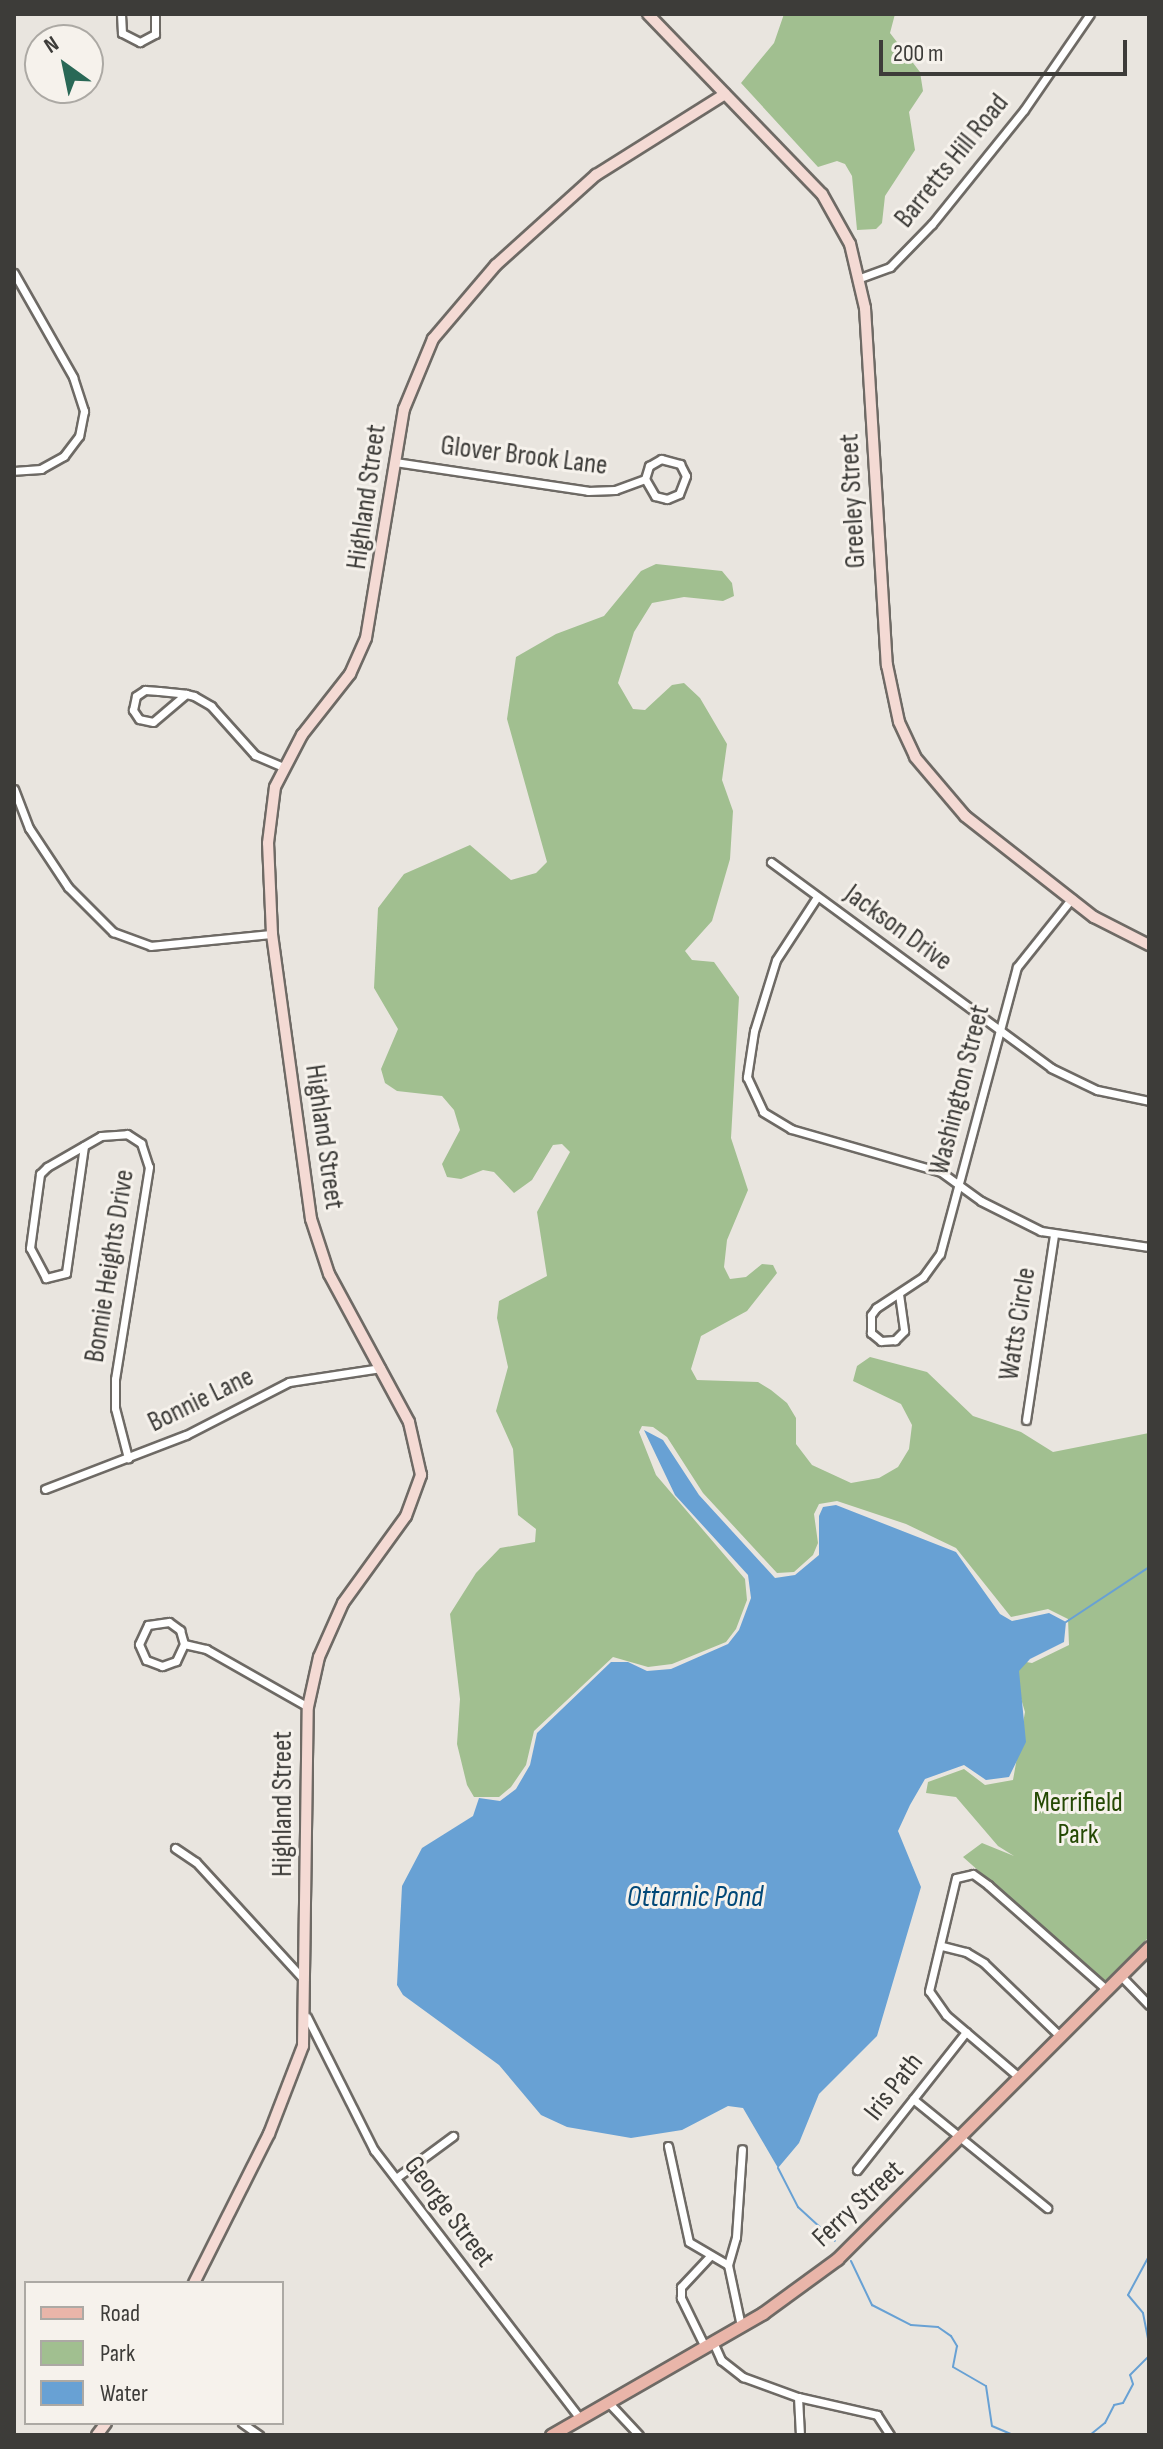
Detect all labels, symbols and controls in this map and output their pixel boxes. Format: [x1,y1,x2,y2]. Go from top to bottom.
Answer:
north arrow [24,24,104,104]
scale bar [883,24,1131,74]
text: N [39,31,64,60]
text: 200 m [893,39,944,68]
street label: Barretts Hill Road [888,87,1016,235]
street label: Highland Street [340,422,394,572]
street label: Glover Brook Lane [439,429,609,483]
street label: Greeley Street [833,433,873,569]
street label: Jackson Drive [838,878,958,978]
street label: Washington Street [923,1002,997,1178]
street label: Highland Street [297,1062,351,1212]
street label: Bonnie Heights Drive [78,1167,142,1365]
street label: Watts Circle [993,1265,1043,1383]
street label: Bonnie Lane [143,1360,259,1440]
street label: Highland Street [266,1731,300,1877]
park label: Merrifield Park [1033,1786,1123,1852]
water label: Ottarnic Pond [627,1879,763,1915]
street label: Iris Path [857,2047,931,2127]
street label: George Street [396,2150,502,2274]
street label: Ferry Street [806,2153,910,2255]
legend [24,2281,284,2425]
text: Road [100,2299,140,2328]
text: Park [100,2339,135,2368]
text: Water [100,2379,148,2408]

